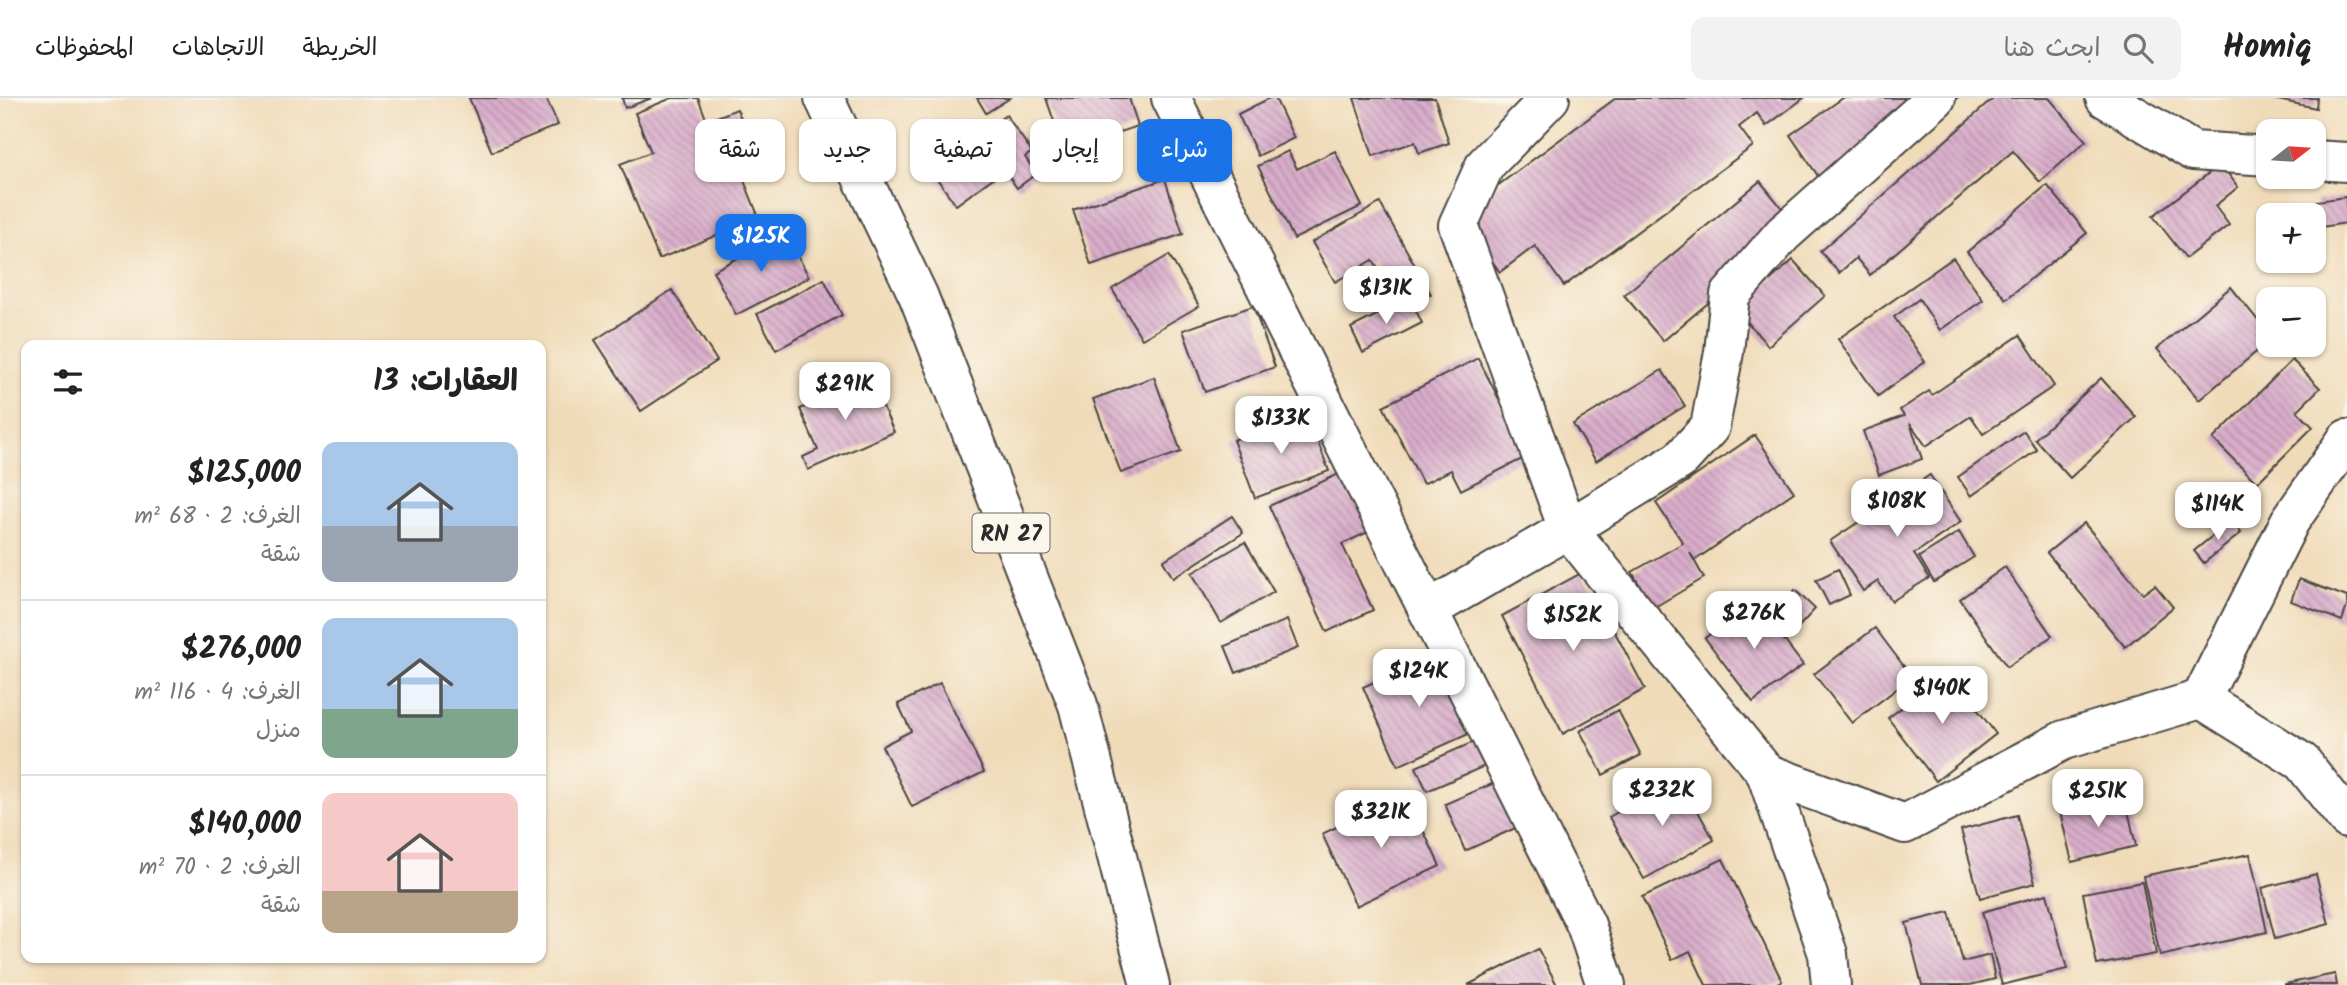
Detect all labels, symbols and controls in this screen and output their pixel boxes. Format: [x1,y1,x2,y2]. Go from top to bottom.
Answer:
search box [1691,17,2181,80]
text: Homiq [2223,22,2312,75]
text: ابحث هنا [2003,28,2101,70]
text: المحفوظات [35,29,134,68]
text: الاتجاهات [172,29,265,68]
text: الخريطة [303,29,377,68]
icon: search [2119,29,2157,67]
chip: شقة [695,119,785,182]
chip: جديد [799,119,896,182]
chip: تصفية [910,119,1016,182]
chip: إيجار [1030,119,1123,182]
chip: شراء [1137,119,1232,182]
north arrow [2256,119,2326,189]
map controls [2256,119,2326,357]
button: + [2256,203,2326,273]
pin: $125K [712,214,810,274]
text: $125K [731,219,791,255]
pin: $131K [1337,266,1435,326]
text: $131K [1359,271,1413,307]
button: − [2256,287,2326,357]
text: العقارات: 13 [373,358,518,406]
pin: $291K [796,362,894,422]
icon: filters [49,363,87,401]
text: $291K [815,367,875,403]
pin: $133K [1232,396,1330,456]
text: $133K [1251,401,1311,437]
text: $125,000 [187,450,301,498]
icon: home [378,470,462,554]
pin: $108K [1848,480,1946,539]
pin: $114K [2169,482,2267,542]
text: $108K [1867,484,1927,520]
text: $114K [2191,487,2245,523]
text: الغرف: 2 · 68 m² [135,499,301,535]
road number: RN 27 [972,514,1050,552]
text: شقة [261,537,301,573]
pin: $276K [1705,592,1803,651]
pin: $152K [1524,594,1622,653]
text: $276K [1722,596,1786,632]
text: $152K [1543,598,1603,634]
text: $276,000 [181,626,301,674]
icon: home [378,646,462,730]
pin: $124K [1370,650,1468,709]
text: $124K [1389,654,1449,690]
pin: $140K [1893,666,1991,726]
text: $140K [1913,671,1971,707]
text: الغرف: 4 · 116 m² [135,675,301,711]
text: منزل [256,713,301,749]
pin: $232K [1613,768,1711,828]
pin: $251K [2049,770,2147,829]
text: $232K [1629,773,1695,809]
text: $251K [2068,774,2128,810]
pin: $321K [1332,790,1430,850]
text: $321K [1351,795,1411,831]
text: $140,000 [188,801,301,849]
icon: home [378,821,462,905]
text: الغرف: 2 · 70 m² [139,850,301,886]
text: شقة [261,888,301,924]

